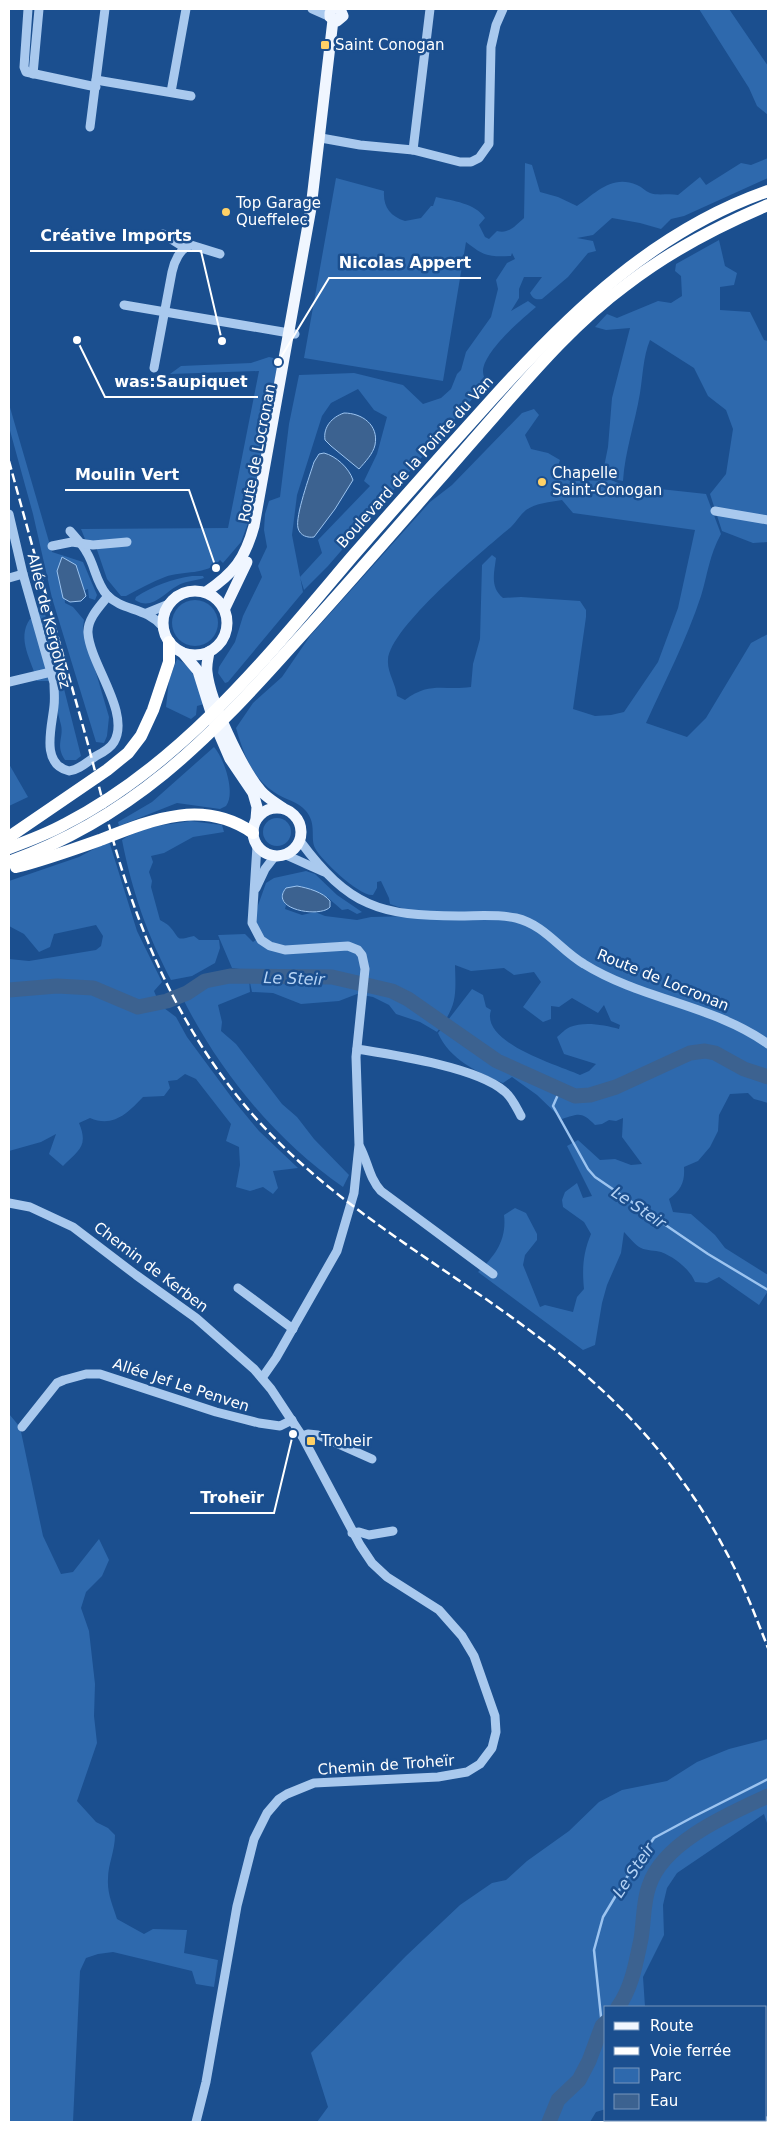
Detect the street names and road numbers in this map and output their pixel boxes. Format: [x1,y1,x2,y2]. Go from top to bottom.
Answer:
street label: Boulevard de la Pointe du Van [333,372,497,552]
street label: Route de Locronan [235,382,279,524]
street label: Allée de Kergolvez [24,552,75,690]
street label: Route de Locronan [594,945,732,1015]
street label: Chemin de Kerben [90,1218,212,1316]
street label: Allée Jef Le Penven [110,1354,252,1416]
street label: Chemin de Troheïr [317,1751,456,1779]

